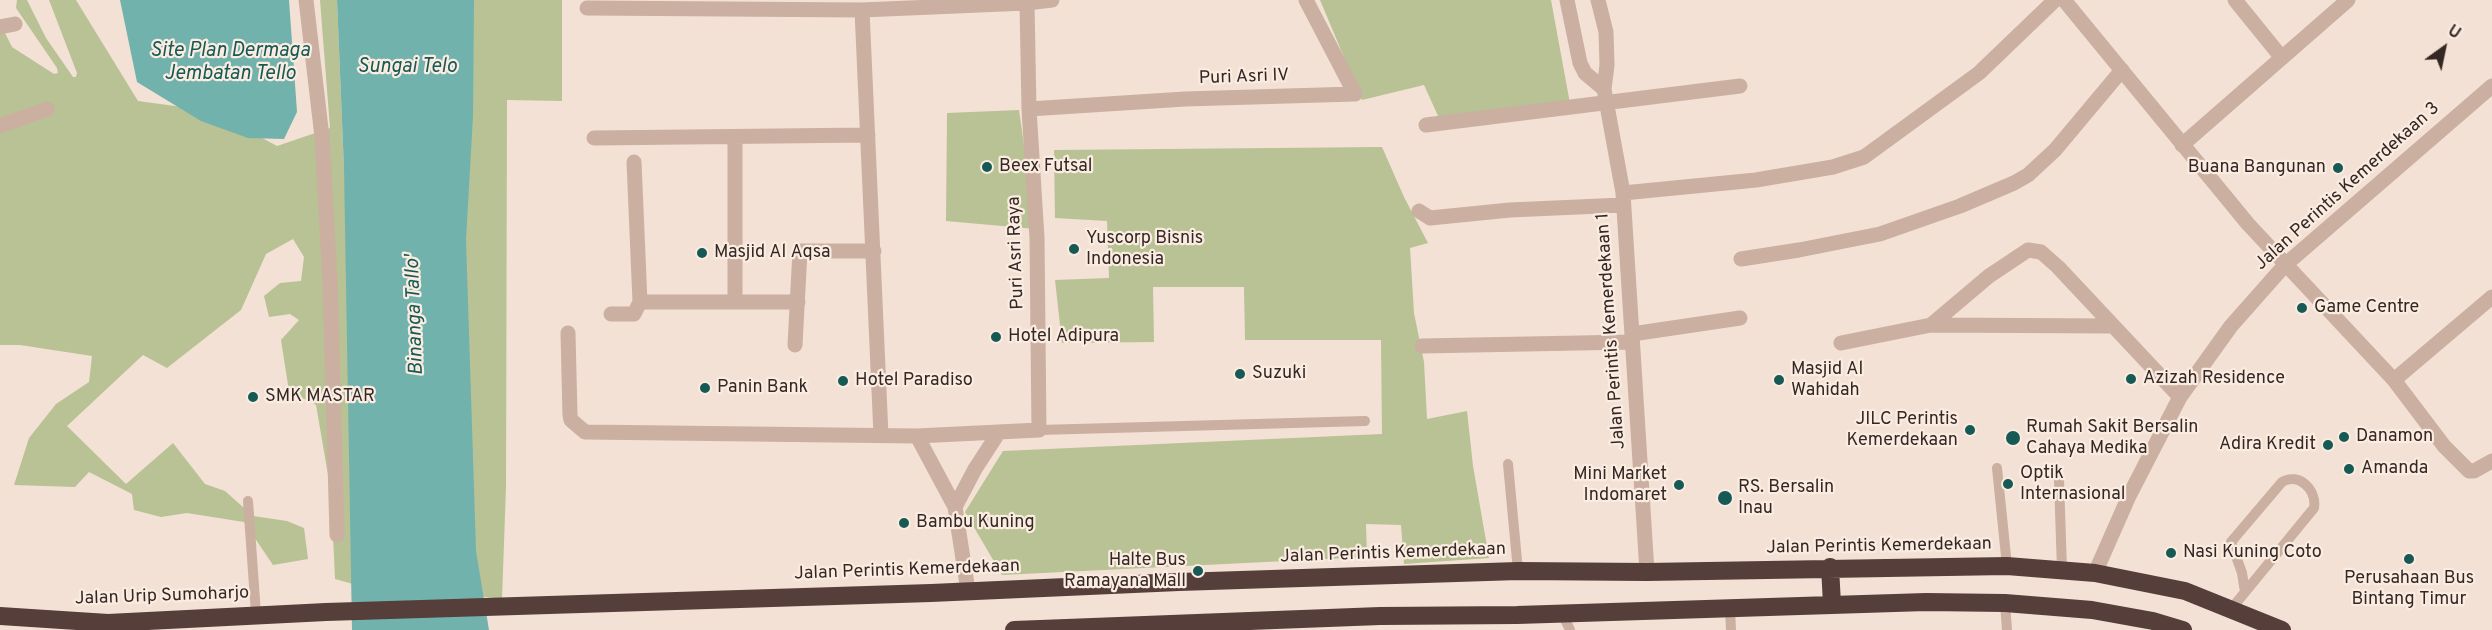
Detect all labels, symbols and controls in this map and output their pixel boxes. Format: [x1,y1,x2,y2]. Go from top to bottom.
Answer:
north arrow [2414,18,2474,78]
text: U [2444,21,2464,44]
water label: Site Plan Dermaga Jembatan Tello [150,40,310,87]
water label: Sungai Telo [357,56,457,80]
street label: Puri Asri IV [1199,66,1289,90]
street label: Jalan Perintis Kemerdekaan 3 [2251,98,2445,276]
place label: Beex Futsal [999,156,1092,178]
place label: Buana Bangunan [2188,157,2326,179]
marker: Beex Futsal [980,160,994,174]
marker: Buana Bangunan [2331,161,2345,175]
street label: Puri Asri Raya [1004,196,1030,310]
street label: Jalan Perintis Kemerdekaan 1 [1593,212,1631,450]
place label: Yuscorp Bisnis Indonesia [1086,228,1203,270]
place label: Masjid Al Aqsa [714,242,830,264]
marker: Yuscorp Bisnis Indonesia [1067,242,1081,256]
marker: Masjid Al Aqsa [695,246,709,260]
water label: Binanga Tallo' [402,254,430,376]
place label: Game Centre [2314,297,2419,319]
marker: Game Centre [2295,301,2309,315]
place label: Hotel Adipura [1008,326,1119,348]
marker: Hotel Adipura [989,330,1003,344]
place label: Masjid Al Wahidah [1791,359,1863,401]
place label: Suzuki [1252,363,1306,385]
marker: Suzuki [1233,367,1247,381]
place label: Azizah Residence [2143,368,2285,390]
place label: Hotel Paradiso [855,370,973,392]
marker: Azizah Residence [2124,372,2138,386]
marker: Masjid Al Wahidah [1772,373,1786,387]
marker: Hotel Paradiso [836,374,850,388]
place label: Panin Bank [717,377,808,399]
marker: Panin Bank [698,381,712,395]
place label: SMK MASTAR [265,386,375,408]
marker: SMK MASTAR [246,390,260,404]
place label: JILC Perintis Kemerdekaan [1846,409,1958,452]
place label: Rumah Sakit Bersalin Cahaya Medika [2026,417,2198,460]
marker: JILC Perintis Kemerdekaan [1963,423,1977,437]
place label: Danamon [2356,426,2433,448]
marker: Rumah Sakit Bersalin Cahaya Medika [2004,429,2022,447]
marker: Danamon [2337,430,2351,444]
place label: Adira Kredit [2219,434,2316,456]
marker: Adira Kredit [2321,438,2335,452]
place label: Amanda [2361,458,2428,480]
marker: Amanda [2342,462,2356,476]
place label: Optik Internasional [2020,463,2125,506]
place label: Mini Market Indomaret [1573,464,1667,506]
place label: RS. Bersalin Inau [1738,477,1834,520]
marker: Optik Internasional [2001,477,2015,491]
marker: Mini Market Indomaret [1672,478,1686,492]
marker: RS. Bersalin Inau [1716,489,1734,507]
place label: Bambu Kuning [916,512,1035,534]
marker: Bambu Kuning [897,516,911,530]
street label: Jalan Perintis Kemerdekaan [1766,534,1992,560]
street label: Jalan Perintis Kemerdekaan [1280,539,1506,569]
place label: Nasi Kuning Coto [2183,542,2322,564]
marker: Nasi Kuning Coto [2164,546,2178,560]
place label: Halte Bus Ramayana Mall [1064,550,1186,592]
marker: Perusahaan Bus Bintang Timur [2402,552,2416,566]
street label: Jalan Perintis Kemerdekaan [794,556,1020,586]
marker: Halte Bus Ramayana Mall [1191,564,1205,578]
place label: Perusahaan Bus Bintang Timur [2344,568,2474,610]
street label: Jalan Urip Sumoharjo [74,583,250,611]

